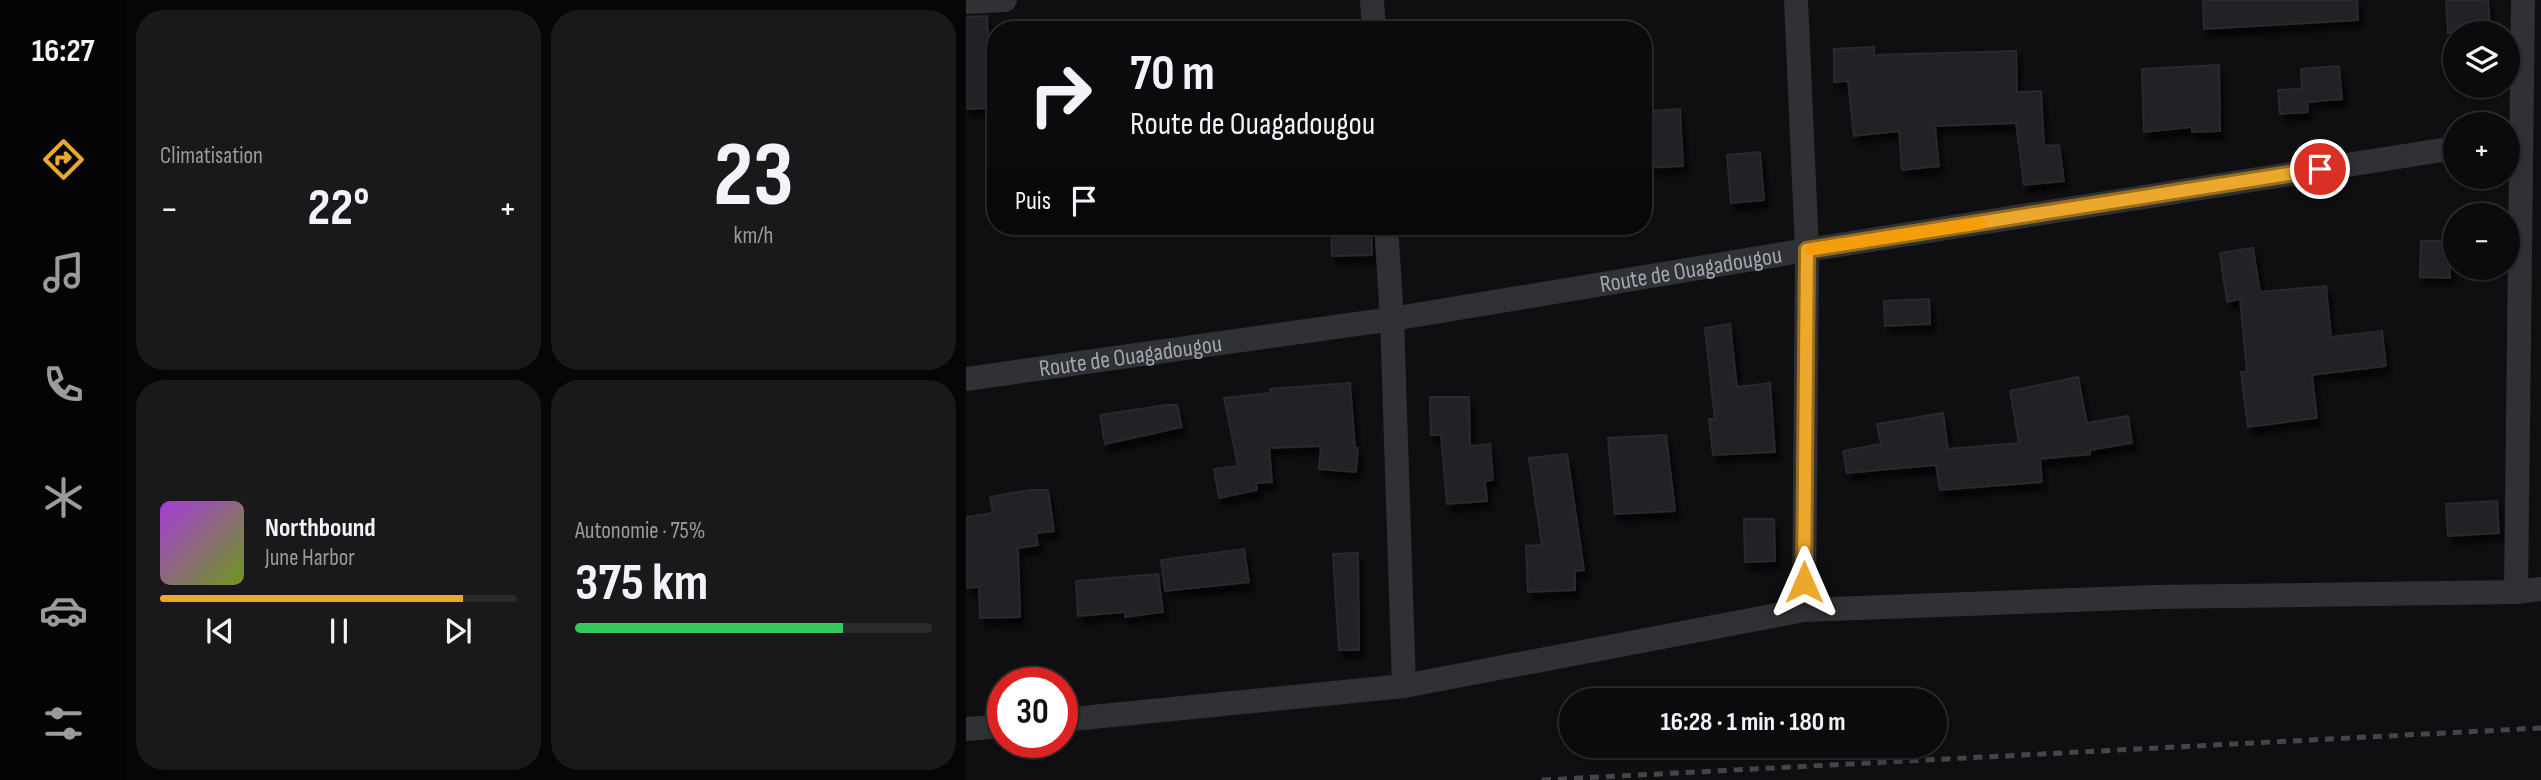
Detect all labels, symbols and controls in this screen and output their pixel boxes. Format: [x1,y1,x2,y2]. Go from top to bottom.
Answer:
map controls [2443,21,2520,280]
button: layers [2443,21,2520,98]
text: 16:27 [32,32,94,71]
text: 70 m [1130,45,1215,104]
icon: right [1015,49,1106,140]
text: Route de Ouagadougou [1130,105,1375,144]
button: + [2443,112,2520,189]
text: 23 [713,122,794,231]
icon: directions [39,135,88,184]
pin [2290,139,2350,199]
text: Climatisation [160,142,263,170]
icon: arrive [2301,150,2339,188]
text: 22° [307,177,370,240]
icon: arrive [1065,182,1103,220]
text: Puis [1015,186,1051,217]
text: − [160,187,179,232]
text: + [498,187,517,232]
button: − [2443,203,2520,280]
text: km/h [734,222,773,250]
street label: Route de Ouagadougou [1598,240,1784,299]
icon: music [39,248,88,297]
street label: Route de Ouagadougou [1037,329,1224,384]
icon: phone [39,360,88,409]
icon: climate [39,473,88,522]
text: Northbound [265,513,376,544]
text: Autonomie · 75% [575,517,705,545]
text: June Harbor [265,544,355,572]
position arrow [1767,545,1841,619]
text: 375 km [575,552,708,615]
icon: car [39,586,88,635]
icon: previous [201,612,239,650]
icon: pause [320,612,358,650]
icon: next [439,612,477,650]
speed limit sign: 30 [987,667,1078,758]
icon: filters [39,699,88,748]
text: 16:28 · 1 min · 180 m [1660,707,1846,738]

